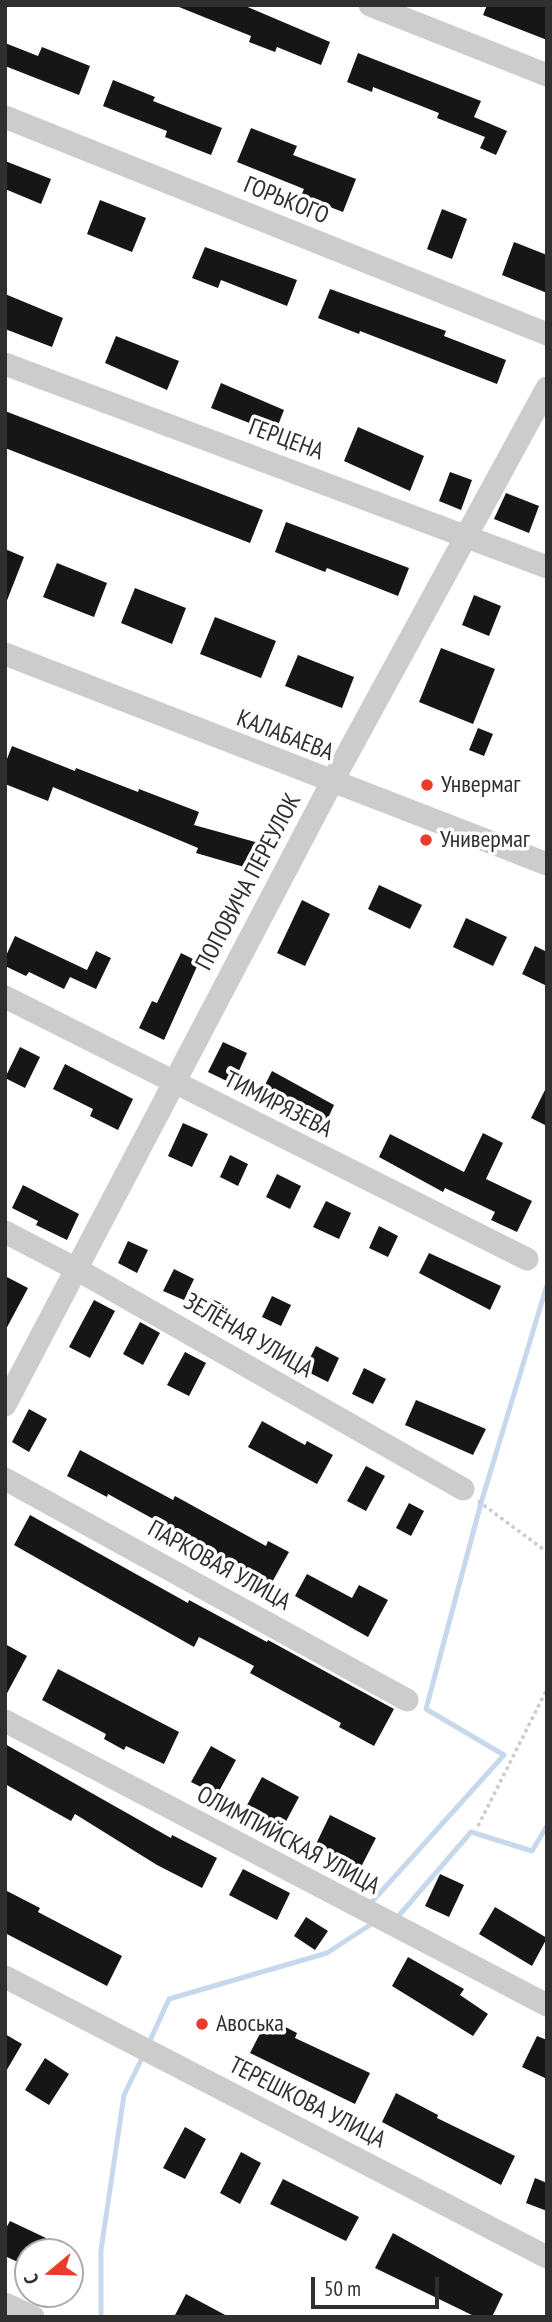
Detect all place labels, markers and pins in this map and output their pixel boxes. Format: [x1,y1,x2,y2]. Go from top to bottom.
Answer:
place label: Унвермаг [441,771,520,799]
marker: Унвермаг [419,777,435,793]
place label: Универмаг [440,826,530,854]
marker: Универмаг [418,832,434,848]
place label: Авоська [216,2010,284,2038]
marker: Авоська [194,2016,210,2032]

